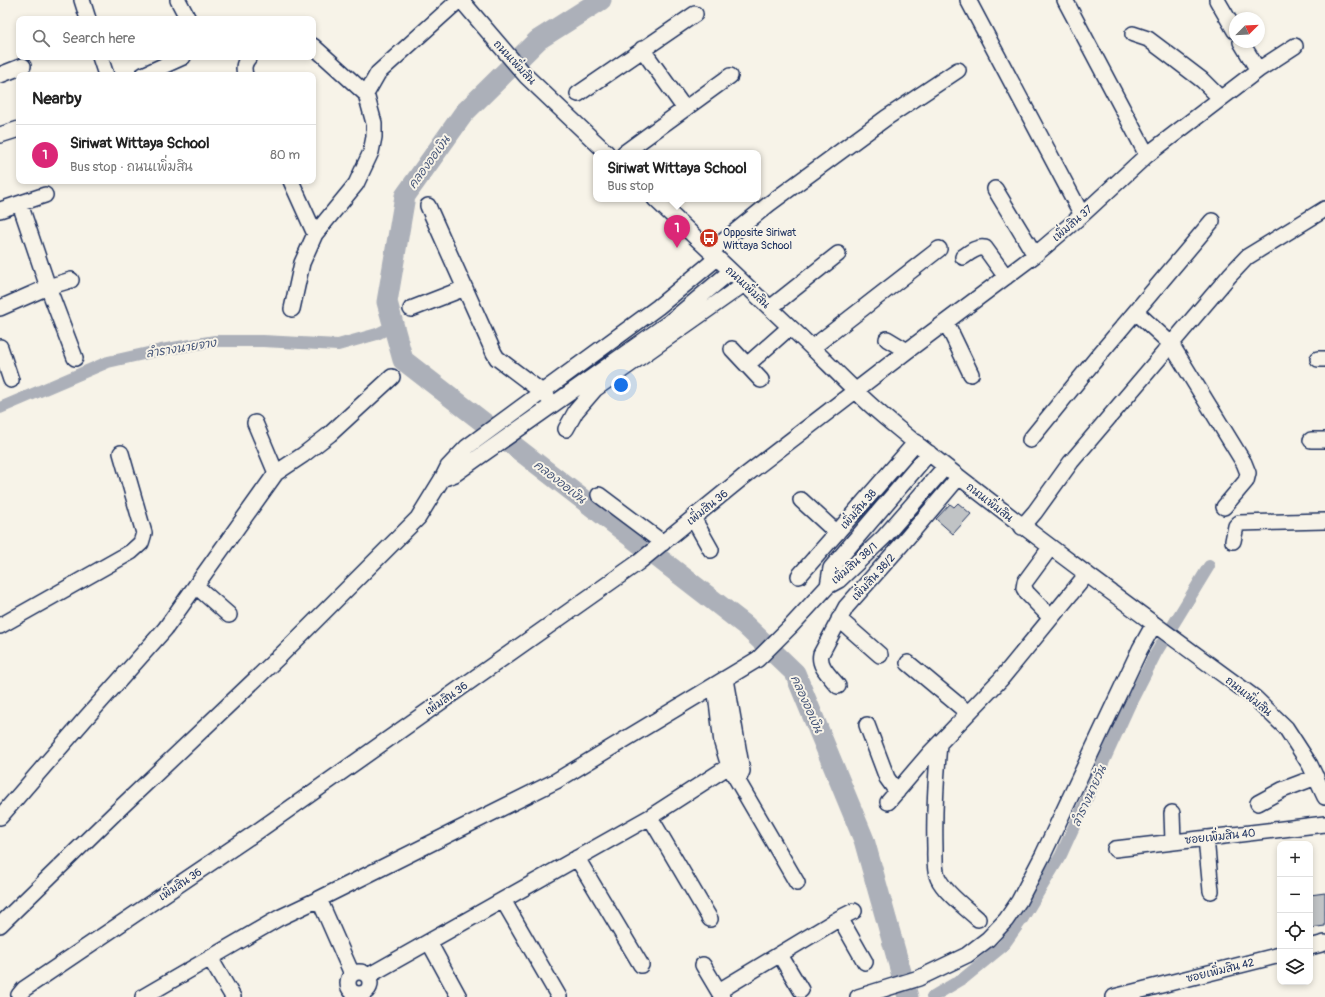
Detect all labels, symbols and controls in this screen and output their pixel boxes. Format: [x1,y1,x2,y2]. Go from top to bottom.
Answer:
north arrow [1229,12,1265,48]
search box [16,16,316,60]
icon: search [30,27,52,49]
text: Search here [62,29,135,48]
street label: ถนนเพิ่มสิน [491,34,542,88]
text: Nearby [32,88,81,109]
water label: คลองออเงิน [405,132,454,192]
text: Siriwat Wittaya School [70,134,210,153]
text: 1 [42,147,48,163]
text: 80 m [270,147,300,163]
popup [593,150,761,202]
text: Bus stop · ถนนเพิ่มสิน [70,159,193,175]
text: Siriwat Wittaya School [607,159,747,178]
text: Bus stop [607,178,654,194]
street label: เพิ่มสิน 37 [1047,199,1095,244]
pin: 1 [664,215,690,248]
place label: Opposite Siriwat Wittaya School [723,226,797,252]
bus stop icon: Opposite Siriwat Wittaya School [698,227,720,249]
street label: ถนนเพิ่มสิน [723,260,776,312]
water label: ลำรางนายจาง [145,334,218,361]
your location [611,375,631,395]
water label: คลองออเงิน [531,458,589,508]
street label: ถนนเพิ่มสิน [964,476,1019,525]
street label: เพิ่มสิน 36 [681,483,731,528]
street label: เพิ่มสิน 38 [834,484,879,532]
street label: เพิ่มสิน 38/1 [826,536,880,587]
street label: เพิ่มสิน 38/2 [846,548,898,603]
street label: ถนนเพิ่มสิน [1223,670,1278,719]
water label: คลองออเงิน [787,673,826,736]
street label: เพิ่มสิน 36 [420,675,470,718]
water label: ลำรางนายวัน [1068,762,1110,829]
street label: ซอยเพิ่มสิน 40 [1184,822,1256,847]
map controls [1277,841,1313,985]
button: + [1277,841,1313,877]
street label: เพิ่มสิน 36 [154,862,204,904]
button: − [1277,877,1313,913]
button: locate [1277,913,1313,949]
button: layers [1277,949,1313,985]
street label: ซอยเพิ่มสิน 42 [1184,951,1256,985]

